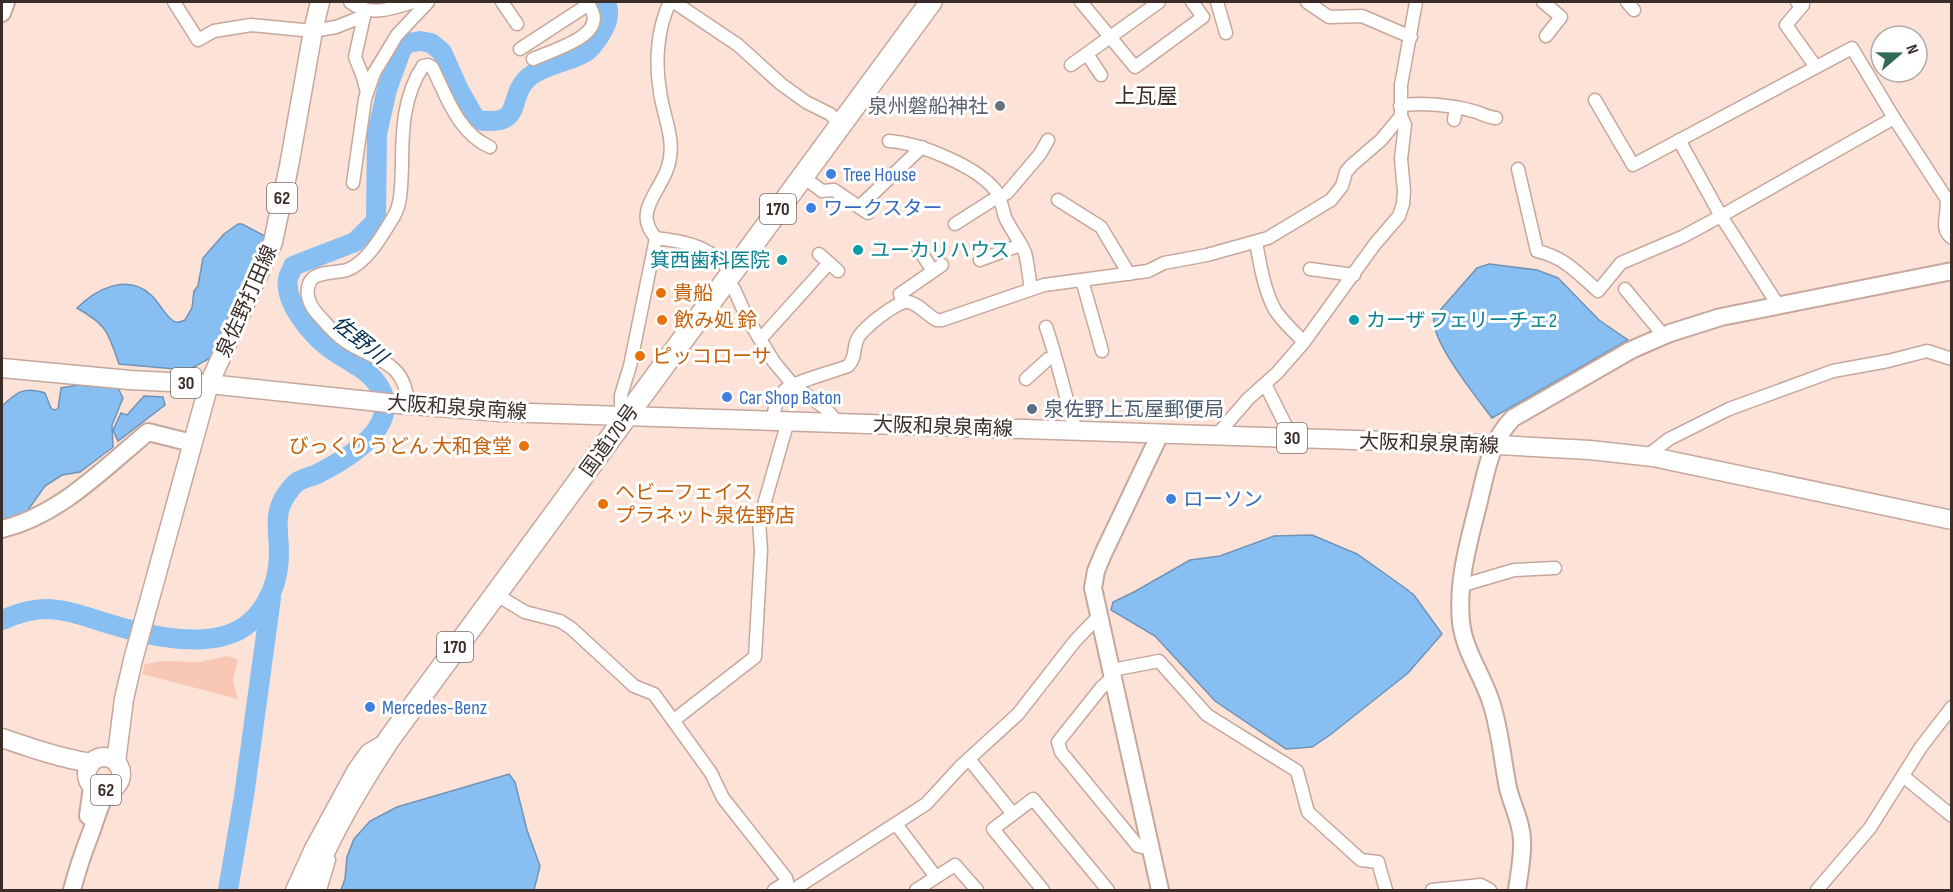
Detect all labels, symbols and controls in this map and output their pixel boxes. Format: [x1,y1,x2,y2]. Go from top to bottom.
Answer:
north arrow [1869,24,1929,84]
text: N [1901,42,1922,57]
district label: 上瓦屋 [1115,84,1178,109]
place label: 泉州磐船神社 [868,95,988,119]
marker: 泉州磐船神社 [993,99,1007,113]
place label: Tree House [843,163,916,187]
marker: Tree House [824,167,838,181]
road number: 62 [267,183,297,213]
road number: 170 [760,194,796,224]
place label: ワークスター [823,197,942,221]
marker: ワークスター [804,201,818,215]
place label: ユーカリハウス [870,239,1010,263]
street label: 泉佐野打田線 [212,242,282,361]
marker: ユーカリハウス [851,243,865,257]
place label: 箕西歯科医院 [650,249,770,273]
marker: 箕西歯科医院 [775,253,789,267]
place label: 貴船 [673,282,713,306]
marker: 貴船 [654,286,668,300]
place label: 飲み処 鈴 [674,309,757,333]
place label: カーザ フェリーチェ2 [1366,309,1557,333]
water label: 佐野川 [327,311,394,371]
marker: 飲み処 鈴 [655,313,669,327]
marker: カーザ フェリーチェ2 [1347,313,1361,327]
place label: ピッコローサ [652,345,772,369]
marker: ピッコローサ [633,349,647,363]
road number: 30 [171,368,201,398]
place label: Car Shop Baton [739,386,841,410]
marker: Car Shop Baton [720,390,734,404]
street label: 大阪和泉泉南線 [386,391,528,425]
place label: 泉佐野上瓦屋郵便局 [1044,398,1224,422]
street label: 国道170号 [575,400,644,482]
marker: 泉佐野上瓦屋郵便局 [1025,402,1039,416]
street label: 大阪和泉泉南線 [873,413,1013,441]
road number: 30 [1277,423,1307,453]
street label: 大阪和泉泉南線 [1359,430,1499,458]
place label: びっくりうどん 大和食堂 [289,435,512,459]
marker: びっくりうどん 大和食堂 [517,439,531,453]
place label: ヘビーフェイス プラネット泉佐野店 [615,481,795,528]
place label: ローソン [1183,488,1263,512]
marker: ローソン [1164,492,1178,506]
marker: ヘビーフェイス プラネット泉佐野店 [596,497,610,511]
road number: 170 [437,632,473,662]
place label: Mercedes-Benz [382,696,487,720]
marker: Mercedes-Benz [363,700,377,714]
road number: 62 [91,775,121,805]

